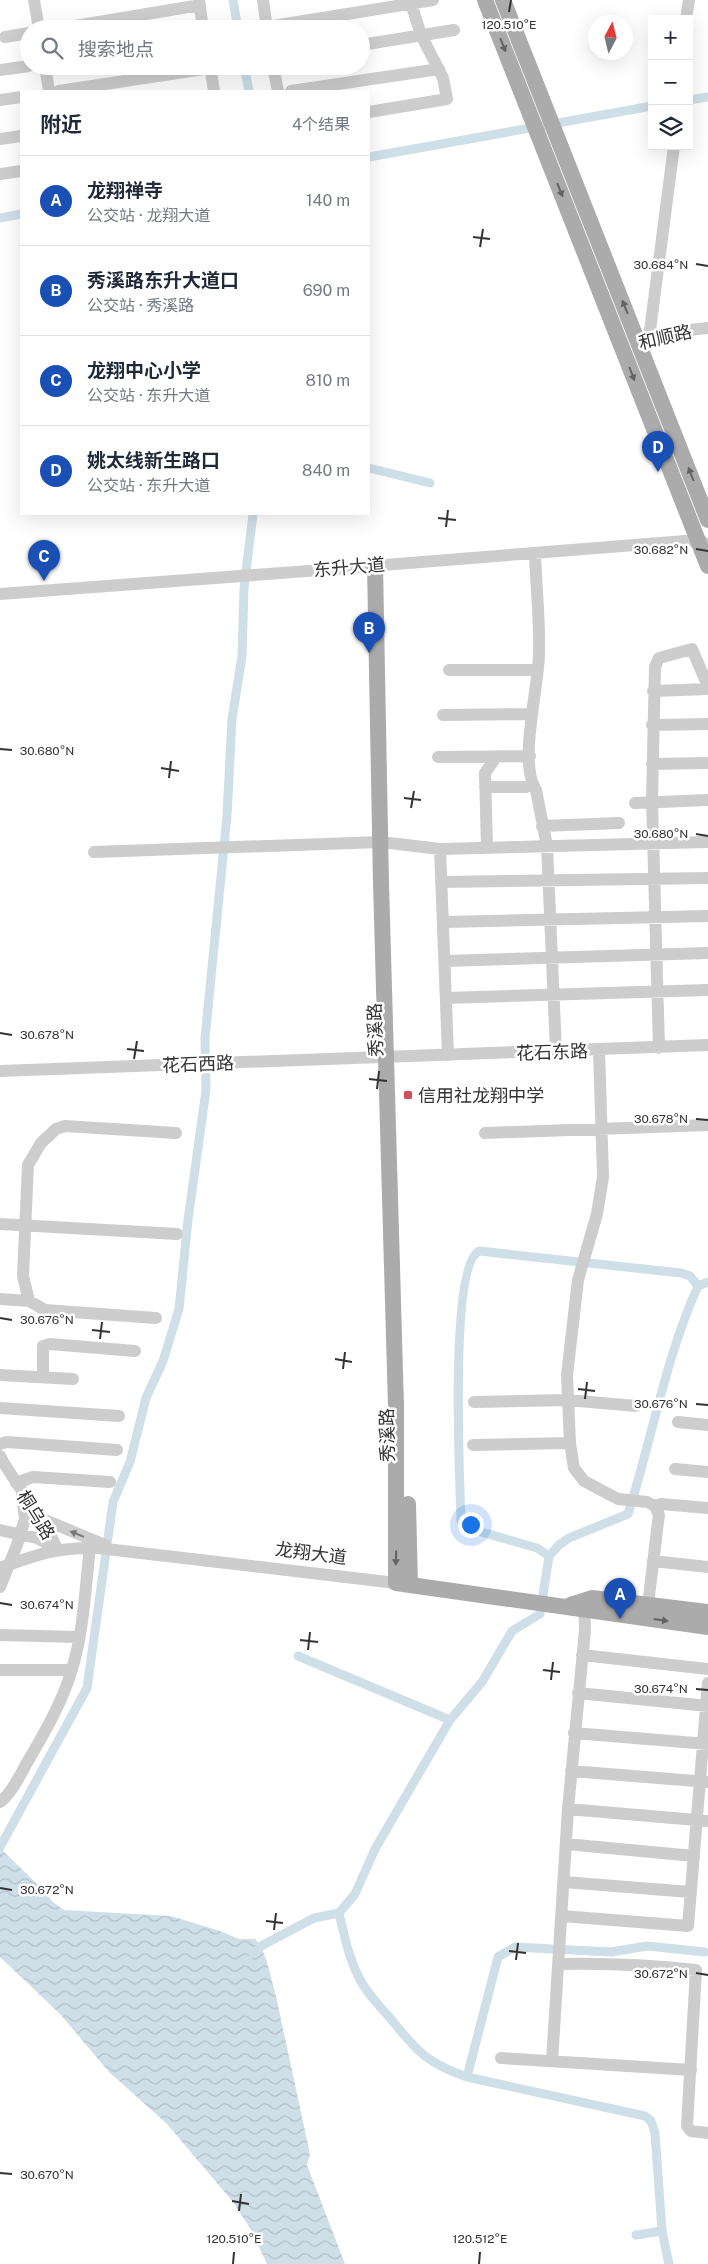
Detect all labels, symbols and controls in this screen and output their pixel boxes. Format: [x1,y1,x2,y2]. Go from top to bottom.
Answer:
north arrow [588,15,633,60]
map controls [648,15,693,150]
button: + [648,15,693,60]
text: 120.510°E [482,18,537,32]
search box [20,20,370,75]
icon: search [38,34,66,62]
text: 搜索地点 [78,38,154,60]
one-way arrow [499,38,507,53]
button: − [648,60,693,105]
button: layers [648,105,693,150]
text: 附近 [40,112,82,137]
text: 4个结果 [292,115,350,134]
text: 龙翔禅寺 [87,179,163,201]
one-way arrow [556,183,564,198]
text: A [50,191,62,210]
text: 140 m [306,191,350,210]
text: 公交站 · 龙翔大道 [87,206,210,225]
text: 30.684°N [634,258,688,272]
text: 秀溪路东升大道口 [87,269,239,291]
text: B [51,281,61,300]
text: 690 m [303,281,350,300]
text: 公交站 · 秀溪路 [87,296,194,315]
one-way arrow [621,299,629,314]
street label: 和顺路 [636,321,694,353]
text: 龙翔中心小学 [87,359,201,381]
one-way arrow [629,366,636,381]
text: C [50,371,62,390]
text: 810 m [306,371,350,390]
text: 公交站 · 东升大道 [87,386,210,405]
pin: D [642,431,674,472]
text: 姚太线新生路口 [87,449,220,471]
text: D [50,461,62,480]
text: 840 m [302,461,350,480]
one-way arrow [686,467,694,481]
text: 公交站 · 东升大道 [87,476,210,495]
pin: C [28,540,60,581]
text: 30.682°N [634,543,688,557]
street label: 东升大道 [312,553,386,581]
pin: B [353,612,385,653]
text: 30.680°N [20,744,74,758]
text: 30.680°N [634,827,688,841]
street label: 秀溪路 [364,1003,386,1057]
text: 30.678°N [20,1028,74,1042]
street label: 花石东路 [516,1040,588,1064]
street label: 花石西路 [162,1052,234,1076]
place label: 信用社龙翔中学 [418,1085,544,1106]
marker: 信用社龙翔中学 [402,1089,414,1101]
text: 30.678°N [634,1112,688,1126]
text: 30.676°N [20,1313,74,1327]
text: 30.676°N [634,1397,688,1411]
street label: 秀溪路 [376,1408,398,1462]
street label: 桐乌路 [13,1487,59,1543]
your location [458,1512,484,1538]
one-way arrow [70,1530,85,1538]
street label: 龙翔大道 [274,1538,348,1568]
one-way arrow [392,1551,400,1567]
pin: A [604,1578,636,1619]
text: 30.674°N [20,1598,74,1612]
one-way arrow [653,1617,669,1625]
text: 30.674°N [634,1682,688,1696]
text: 30.672°N [20,1883,74,1897]
text: 30.672°N [634,1967,688,1981]
text: 30.670°N [20,2168,74,2182]
text: 120.510°E [207,2232,262,2246]
text: 120.512°E [453,2232,507,2246]

